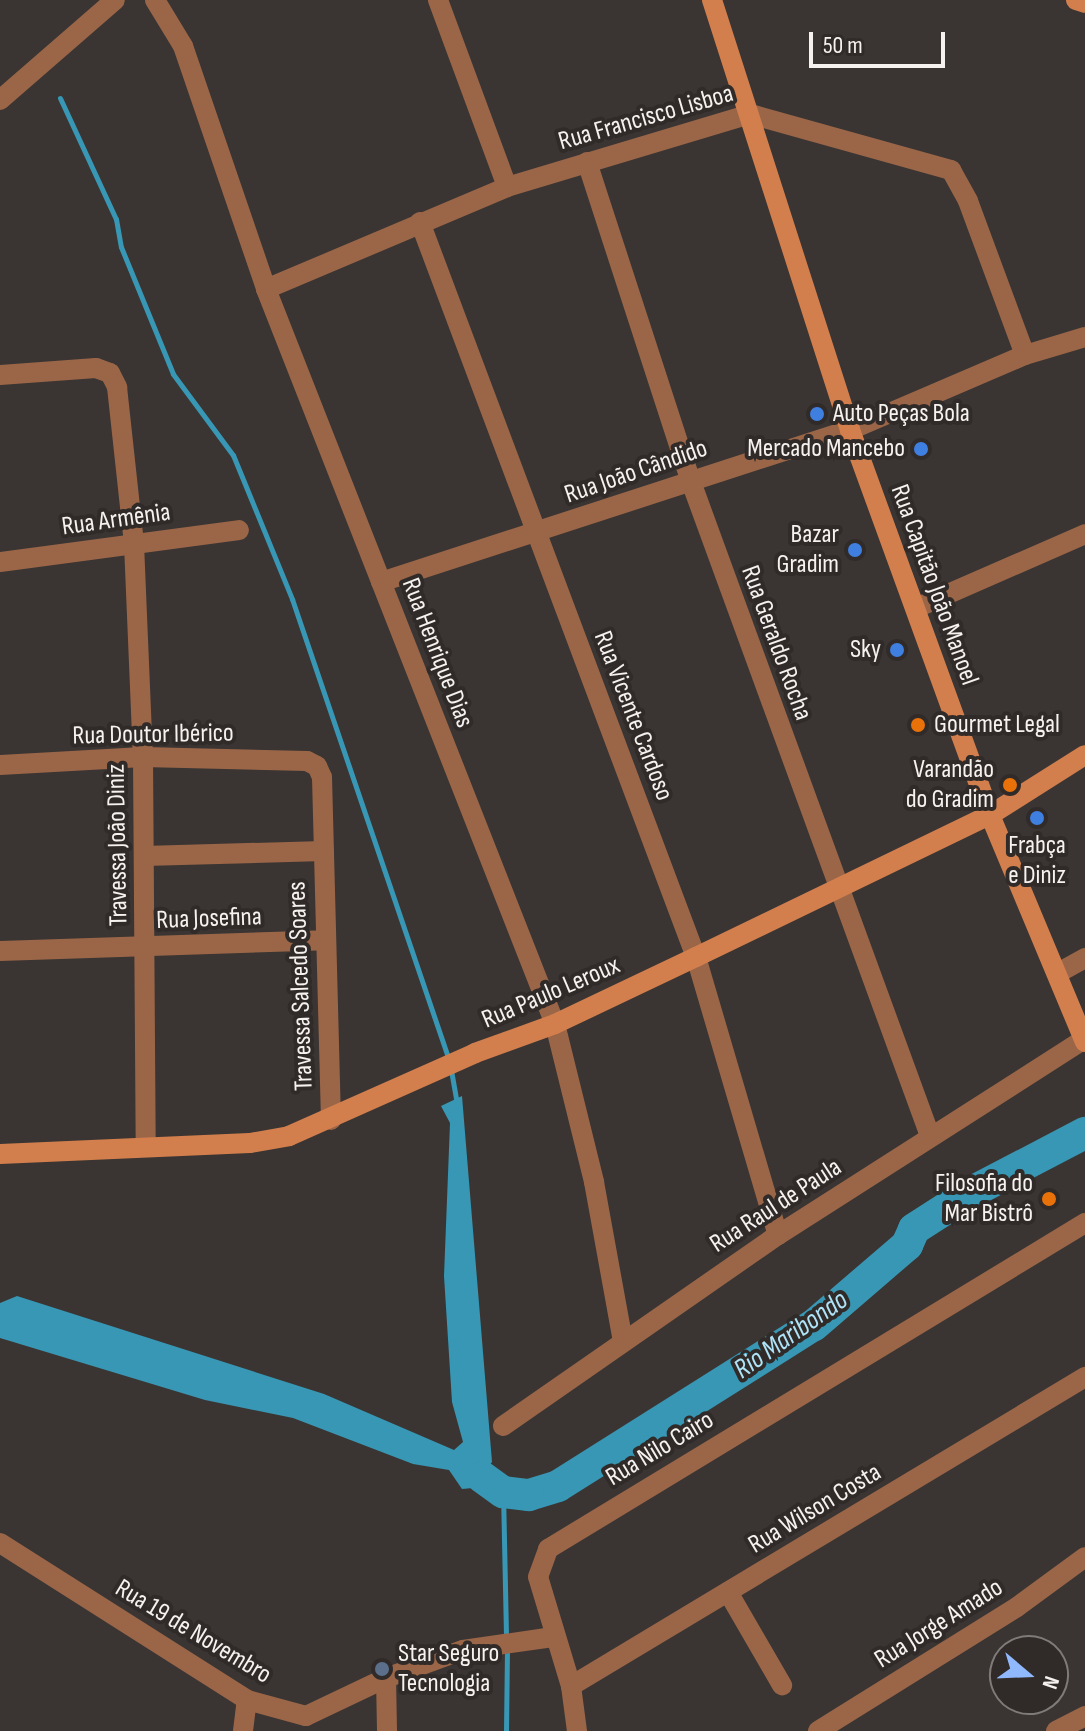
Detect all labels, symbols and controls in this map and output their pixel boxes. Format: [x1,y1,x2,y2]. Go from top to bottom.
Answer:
scale bar [813,16,949,66]
text: 50 m [823,31,863,60]
street label: Rua Francisco Lisboa [555,78,737,158]
place label: Auto Peças Bola [833,398,970,430]
marker: Auto Peças Bola [808,405,826,423]
street label: Rua João Cândido [561,433,711,511]
place label: Mercado Mancebo [747,433,905,465]
marker: Mercado Mancebo [912,440,930,458]
street label: Rua Capitão João Manoel [883,480,985,690]
street label: Rua Armênia [60,497,172,543]
place label: Bazar Gradim [777,519,839,580]
marker: Bazar Gradim [846,541,864,559]
street label: Rua Geraldo Rocha [734,561,818,725]
street label: Rua Henrique Dias [394,574,480,732]
street label: Rua Vicente Cardoso [586,627,680,805]
place label: Sky [850,634,881,666]
marker: Sky [888,641,906,659]
place label: Gourmet Legal [934,709,1060,741]
marker: Gourmet Legal [909,716,927,734]
street label: Rua Doutor Ibérico [72,718,234,752]
place label: Varandão do Gradim [906,754,994,816]
street label: Travessa João Diniz [101,764,135,926]
marker: Varandão do Gradim [1001,776,1019,794]
marker: Frabça e Diniz [1028,809,1046,827]
place label: Frabça e Diniz [1008,830,1066,892]
street label: Travessa Salcedo Soares [282,881,320,1091]
street label: Rua Josefina [156,902,262,936]
street label: Rua Paulo Leroux [477,950,625,1036]
street label: Rua Raul de Paula [704,1152,848,1260]
place label: Filosofia do Mar Bistrô [935,1168,1033,1230]
marker: Filosofia do Mar Bistrô [1040,1190,1058,1208]
water label: Rio Maribondo [728,1284,854,1386]
street label: Rua Nilo Cairo [601,1405,719,1493]
street label: Rua Wilson Costa [743,1457,887,1561]
street label: Rua Jorge Amado [869,1572,1009,1676]
street label: Rua 19 de Novembro [109,1573,277,1691]
north arrow [989,1635,1069,1715]
place label: Star Seguro Tecnologia [398,1638,499,1700]
marker: Star Seguro Tecnologia [373,1660,391,1678]
text: N [1036,1672,1065,1692]

